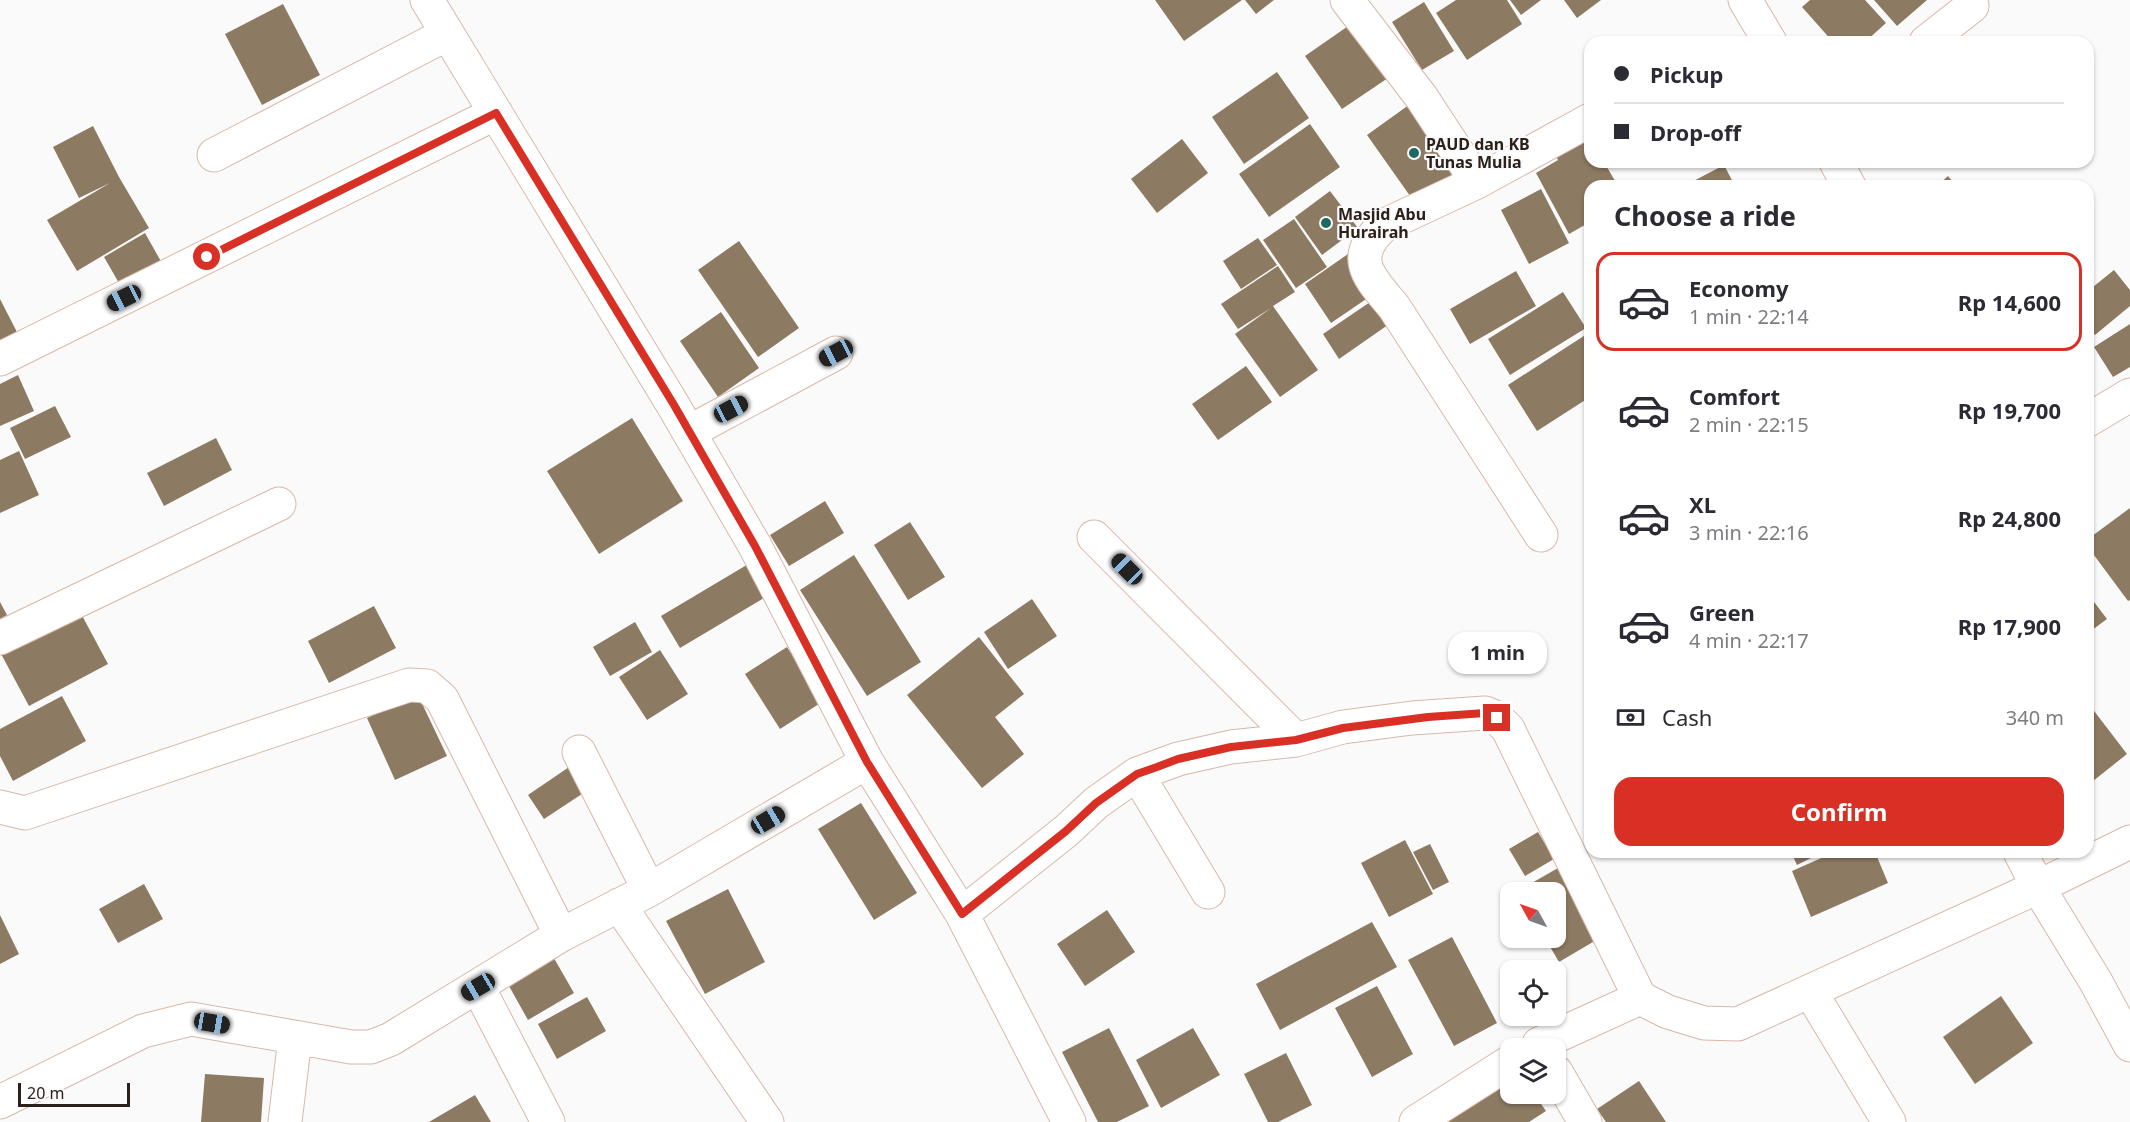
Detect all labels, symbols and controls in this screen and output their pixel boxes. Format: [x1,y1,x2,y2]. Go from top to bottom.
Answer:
text: Pickup [1650,59,1723,89]
text: Drop-off [1650,117,1741,147]
place label: PAUD dan KB Tunas Mulia [1426,133,1530,173]
marker: PAUD dan KB Tunas Mulia [1407,146,1421,160]
text: Choose a ride [1614,197,1796,234]
place label: Masjid Abu Hurairah [1338,203,1426,243]
marker: Masjid Abu Hurairah [1319,216,1333,230]
route start [193,243,220,270]
text: Economy [1689,273,1788,303]
icon: car [1617,275,1671,329]
car [104,282,144,314]
text: Rp 14,600 [1958,287,2061,317]
text: 1 min · 22:14 [1689,303,1809,330]
car [816,337,856,369]
text: Comfort [1689,381,1780,411]
icon: car [1617,383,1671,437]
car [711,393,751,425]
text: Rp 19,700 [1958,395,2061,425]
text: 2 min · 22:15 [1689,411,1809,438]
text: XL [1689,489,1716,519]
icon: car [1617,491,1671,545]
text: Rp 24,800 [1958,503,2061,533]
text: 3 min · 22:16 [1689,519,1809,546]
car [1108,550,1146,588]
text: Green [1689,597,1755,627]
icon: car [1617,599,1671,653]
text: Rp 17,900 [1958,611,2061,641]
text: 4 min · 22:17 [1689,627,1809,654]
callout: 1 min [1448,631,1546,673]
text: 1 min [1470,639,1525,666]
icon: cash [1614,701,1647,734]
text: Cash [1662,702,1712,732]
route end [1483,704,1510,731]
text: 340 m [2006,704,2064,731]
button: Confirm [1614,777,2064,846]
car [748,803,788,837]
north arrow [1500,882,1566,948]
map controls [1500,882,1566,1104]
button: locate [1500,960,1566,1026]
car [458,970,498,1004]
car [193,1011,231,1035]
button: layers [1500,1038,1566,1104]
scale bar [18,1080,130,1108]
text: 20 m [27,1082,64,1104]

